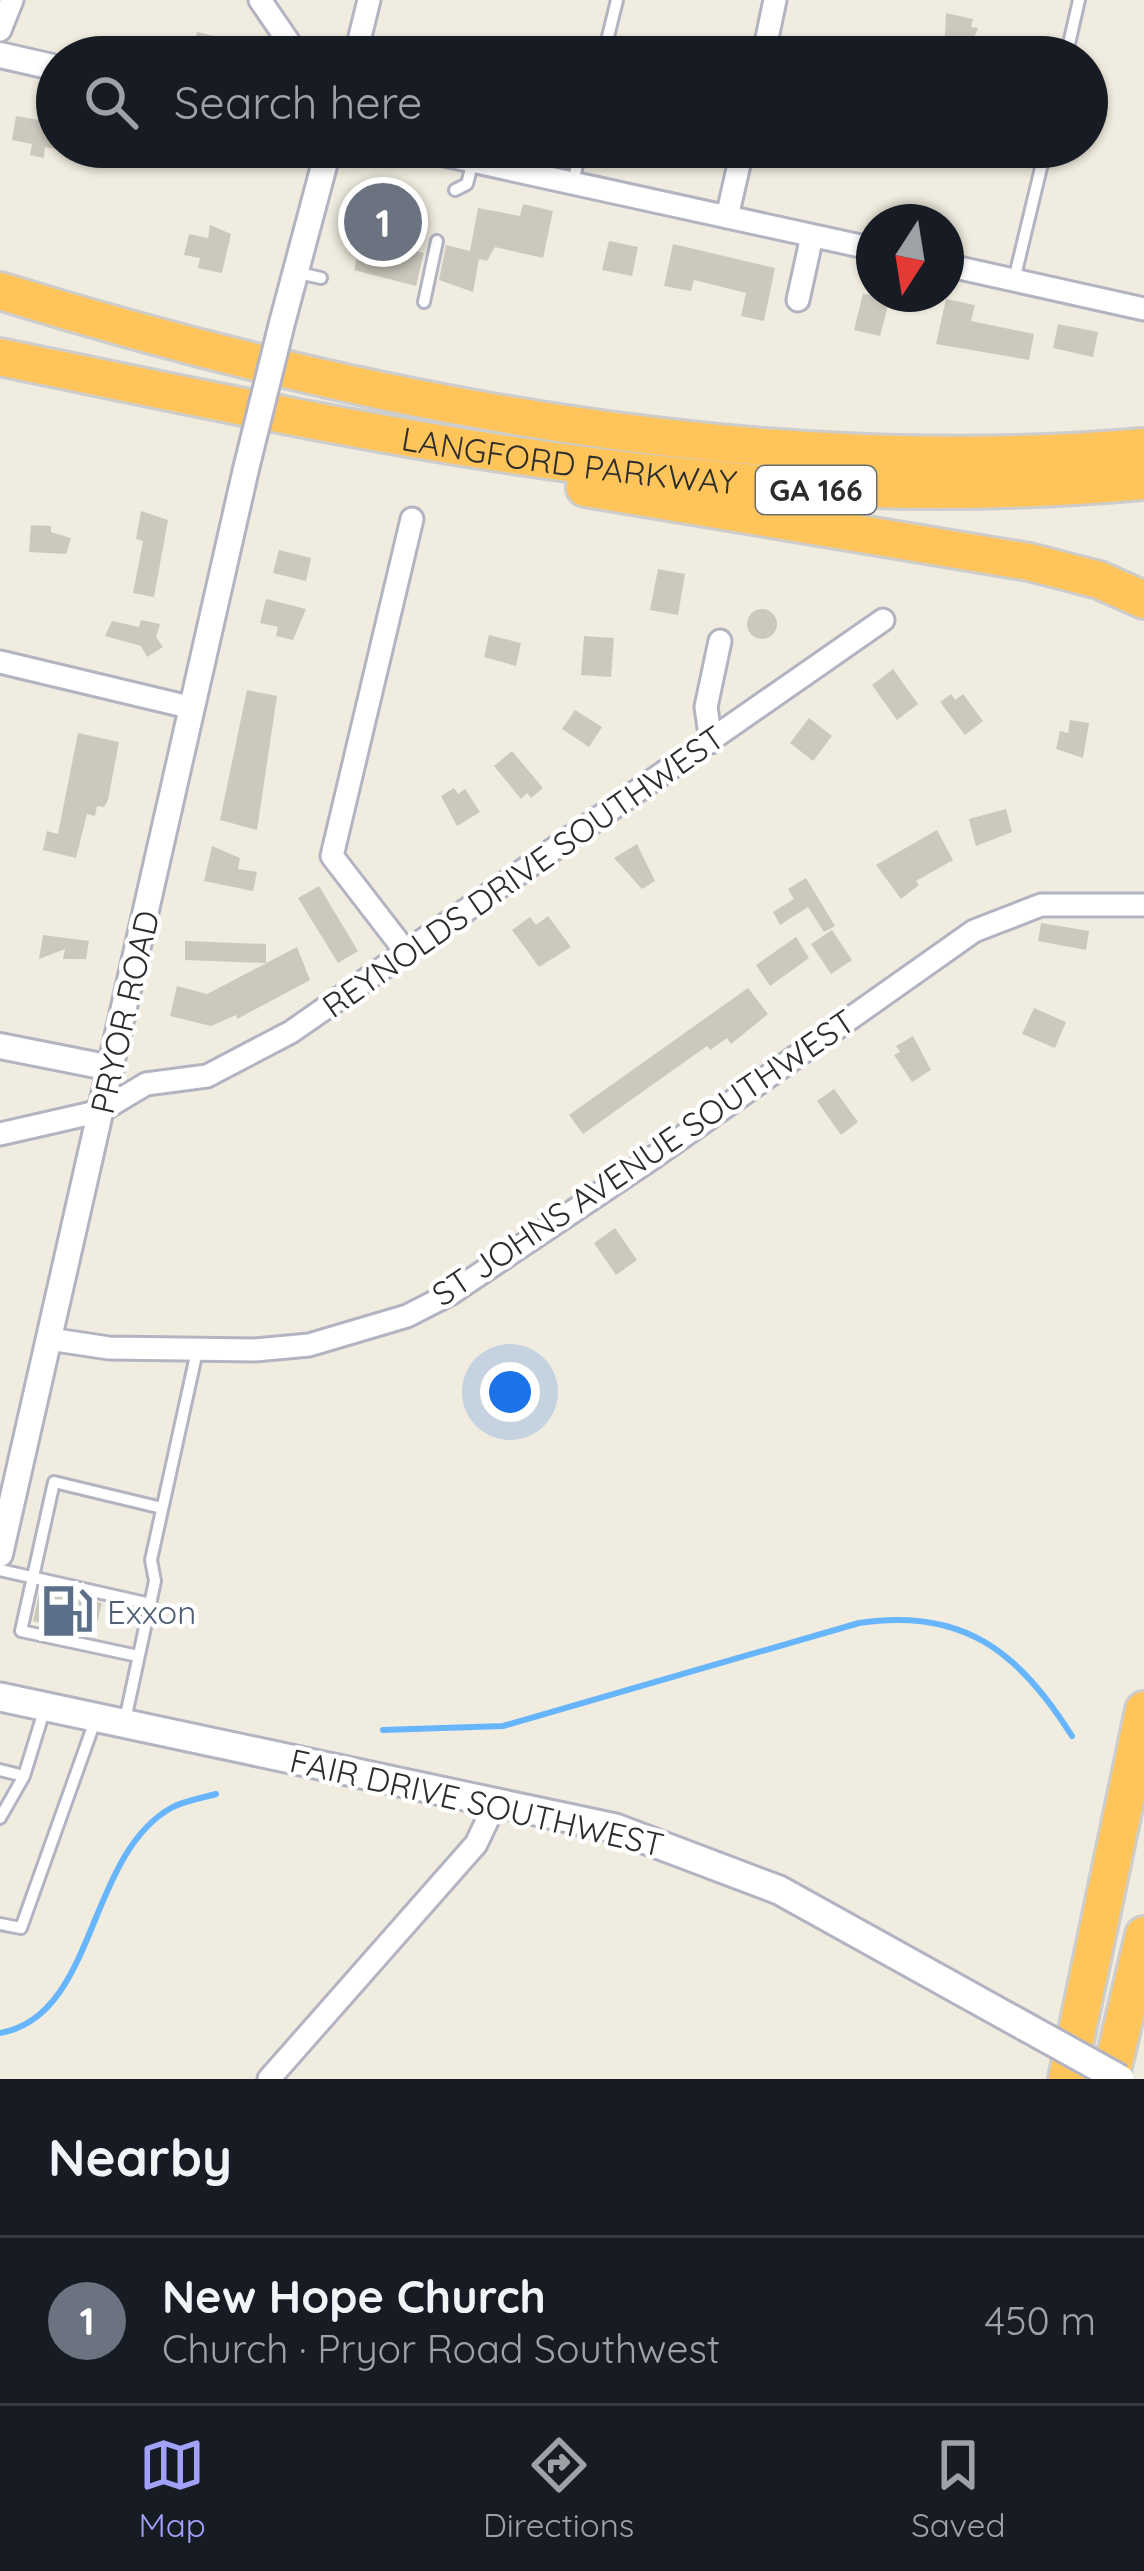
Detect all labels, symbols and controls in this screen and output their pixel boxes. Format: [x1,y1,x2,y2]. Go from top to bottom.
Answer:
search box [36,36,1108,168]
icon: search [78,69,144,135]
text: Search here [174,74,422,130]
pin: 1 [344,177,422,267]
north arrow [856,204,964,312]
street label: LANGFORD PARKWAY [399,417,739,502]
road number: GA 166 [756,466,876,514]
street label: REYNOLDS DRIVE SOUTHWEST [314,716,732,1026]
street label: PRYOR ROAD [81,907,167,1117]
street label: ST JOHNS AVENUE SOUTHWEST [424,1000,862,1314]
your location [480,1362,540,1422]
fuel station icon: Exxon [38,1582,96,1640]
place label: Exxon [107,1591,196,1632]
street label: FAIR DRIVE SOUTHWEST [286,1739,668,1865]
text: Nearby [48,2125,232,2189]
text: New Hope Church [162,2268,546,2324]
text: 1 [79,2296,95,2345]
text: 450 m [984,2296,1096,2345]
text: Church · Pryor Road Southwest [162,2324,720,2373]
tab: Map [139,2432,206,2545]
tab: Directions [483,2432,634,2545]
tab: Saved [911,2432,1005,2545]

